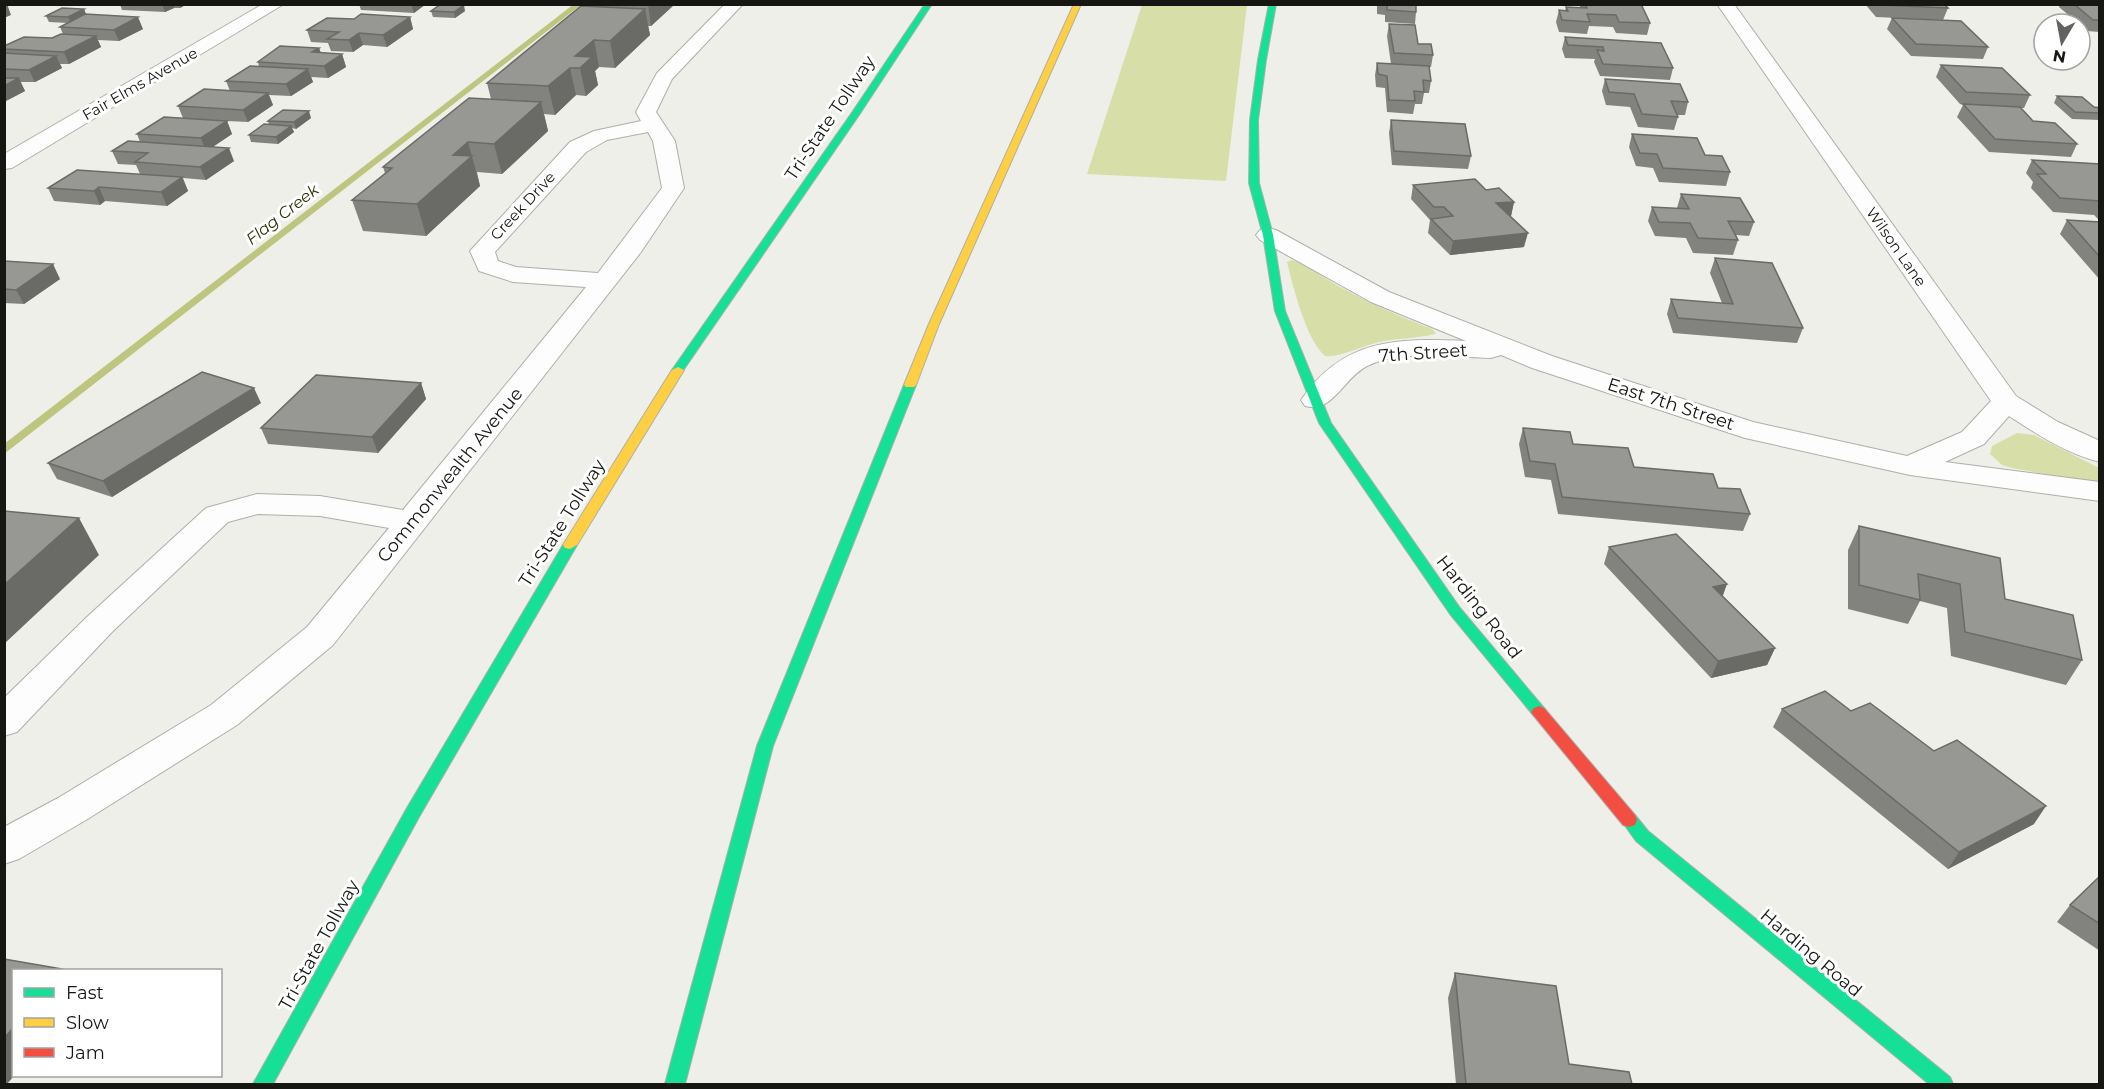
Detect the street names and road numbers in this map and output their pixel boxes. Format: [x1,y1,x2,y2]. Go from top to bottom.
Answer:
street label: Fair Elms Avenue [79,43,201,124]
street label: Tri-State Tollway [780,51,880,184]
street label: Creek Drive [486,167,559,244]
street label: Wilson Lane [1862,204,1931,290]
street label: 7th Street [1378,339,1468,367]
street label: East 7th Street [1605,373,1737,435]
street label: Commonwealth Avenue [373,383,527,567]
street label: Tri-State Tollway [514,455,610,591]
street label: Harding Road [1432,551,1526,663]
street label: Tri-State Tollway [274,876,364,1014]
street label: Harding Road [1756,904,1866,1002]

